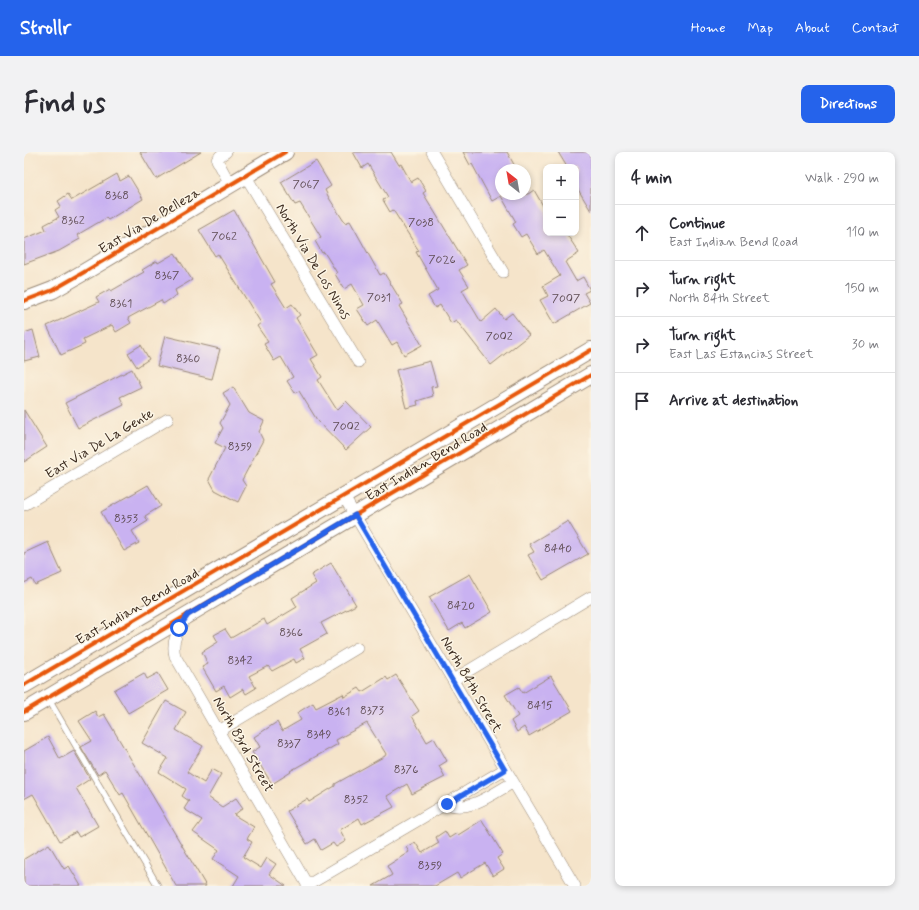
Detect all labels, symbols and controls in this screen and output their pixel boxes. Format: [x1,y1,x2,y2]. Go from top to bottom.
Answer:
text: Strollr [20,16,71,41]
text: Home [691,19,725,37]
text: Map [747,19,773,37]
text: About [795,19,830,37]
text: Contact [852,19,899,37]
button: Directions [801,85,895,123]
text: Find us [24,86,105,123]
north arrow [495,164,531,200]
map controls [543,164,579,236]
button: + [543,164,579,200]
text: 4 min [631,167,672,189]
text: Walk · 290 m [805,170,879,187]
house number: 7067 [292,177,320,193]
street label: East Via De Belleza [96,183,204,258]
house number: 8368 [105,188,129,204]
street label: North Via De Los Ninos [271,200,355,323]
button: − [543,200,579,236]
house number: 8362 [61,213,85,229]
text: Continue [669,214,725,234]
house number: 7038 [408,215,434,231]
icon: ahead [631,222,653,244]
text: 110 m [846,224,879,241]
house number: 7062 [211,229,237,245]
text: East Indian Bend Road [669,234,798,251]
house number: 7026 [428,252,456,268]
house number: 8367 [155,268,179,284]
text: Turn right [669,270,736,290]
icon: right [631,278,653,300]
text: 150 m [845,280,879,297]
house number: 7031 [367,290,391,306]
text: North 84th Street [669,290,770,307]
house number: 7007 [552,291,580,307]
house number: 8361 [110,296,132,312]
text: Turn right [669,326,736,346]
house number: 7002 [485,329,513,345]
icon: right [631,334,653,356]
text: 30 m [852,336,879,353]
text: East Las Estancias Street [669,346,813,363]
house number: 8360 [176,351,200,367]
icon: arrive [631,390,653,412]
text: Arrive at destination [669,391,798,411]
street label: East Via De La Gente [42,404,157,483]
street label: East Indian Bend Road [362,418,491,505]
house number: 7002 [332,419,360,435]
house number: 8359 [228,439,252,455]
house number: 8353 [114,511,139,527]
house number: 8440 [544,541,572,557]
street label: East Indian Bend Road [73,564,202,649]
house number: 8420 [447,598,475,614]
route start [170,619,188,637]
house number: 8366 [279,625,303,641]
street label: North 84th Street [436,633,506,737]
house number: 8342 [228,653,253,669]
street label: North 83rd Street [209,694,278,796]
house number: 8415 [527,698,553,714]
house number: 8373 [360,703,385,719]
house number: 8361 [328,704,350,720]
house number: 8349 [307,727,332,743]
house number: 8337 [277,736,301,752]
house number: 8376 [394,762,418,778]
house number: 8352 [344,792,368,808]
route end [438,795,456,813]
house number: 8359 [418,858,442,874]

